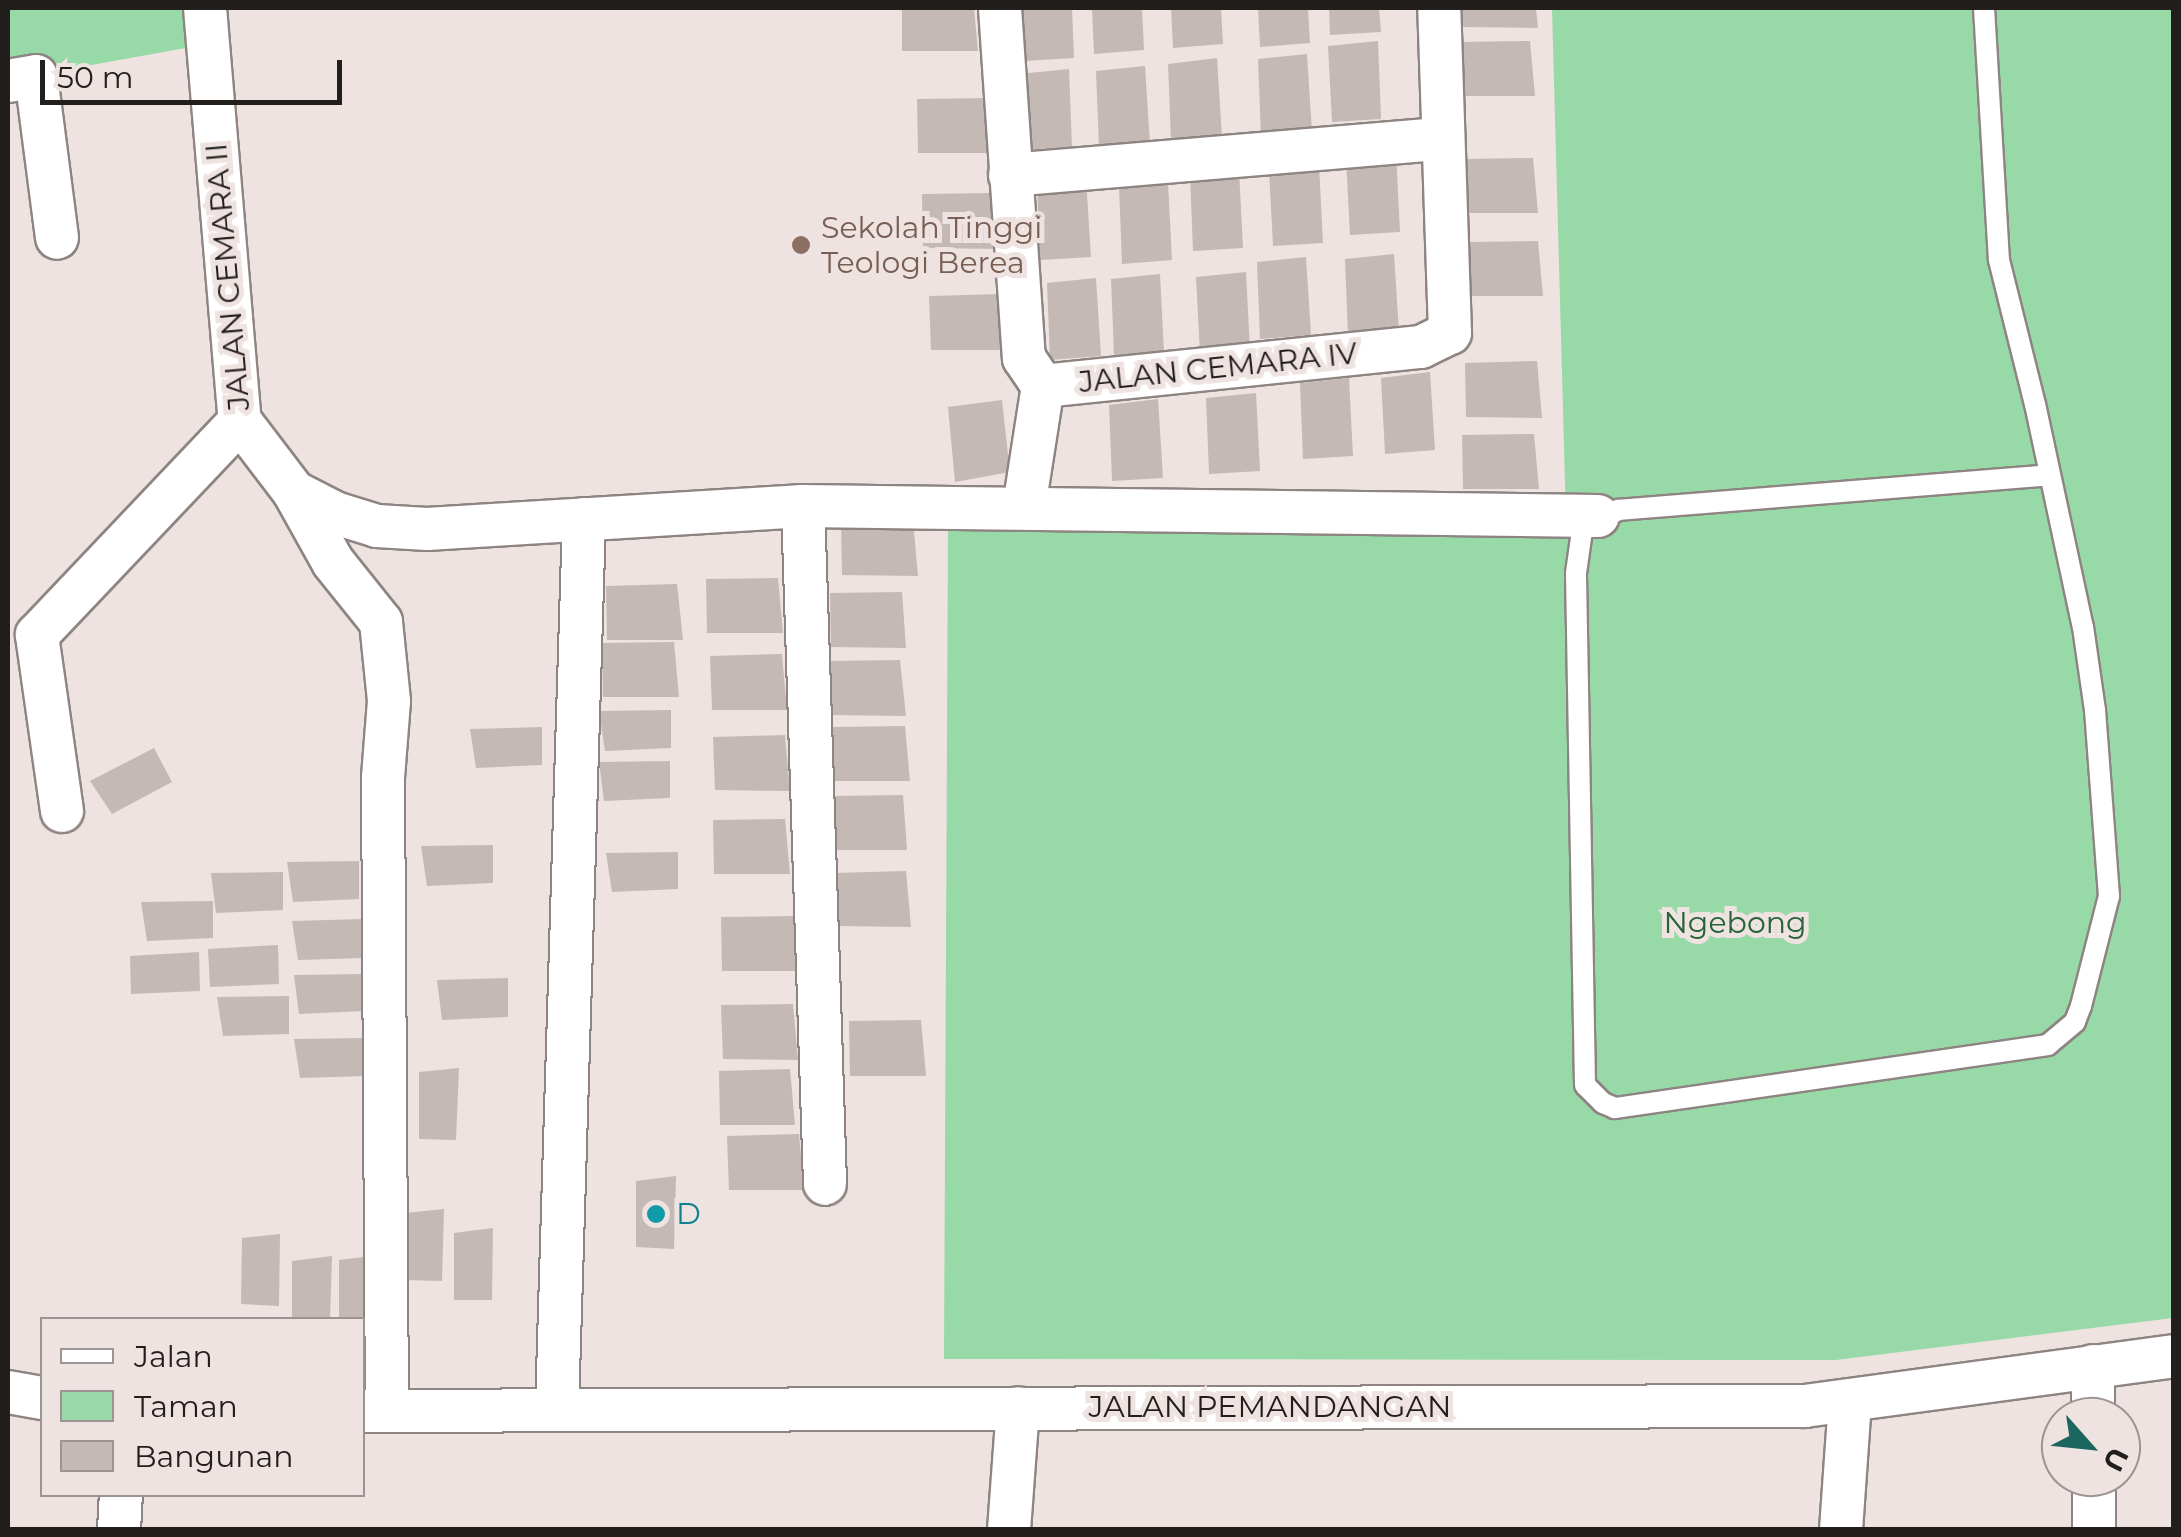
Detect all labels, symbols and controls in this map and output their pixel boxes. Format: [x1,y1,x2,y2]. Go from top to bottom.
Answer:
scale bar [45,40,348,102]
text: 50 m [57,59,134,96]
street label: JALAN CEMARA II [198,142,258,412]
place label: Sekolah Tinggi Teologi Berea [821,210,1042,280]
marker: Sekolah Tinggi Teologi Berea [790,234,812,256]
street label: JALAN CEMARA IV [1077,335,1359,401]
park label: Ngebong [1663,905,1807,941]
place label: D [676,1196,701,1232]
marker: D [645,1203,667,1225]
legend [40,1317,365,1497]
text: Jalan [134,1338,213,1375]
text: Taman [134,1388,238,1425]
street label: JALAN PEMANDANGAN [1089,1389,1451,1425]
north arrow [2041,1397,2141,1497]
text: Bangunan [134,1438,294,1475]
text: U [2096,1442,2136,1477]

